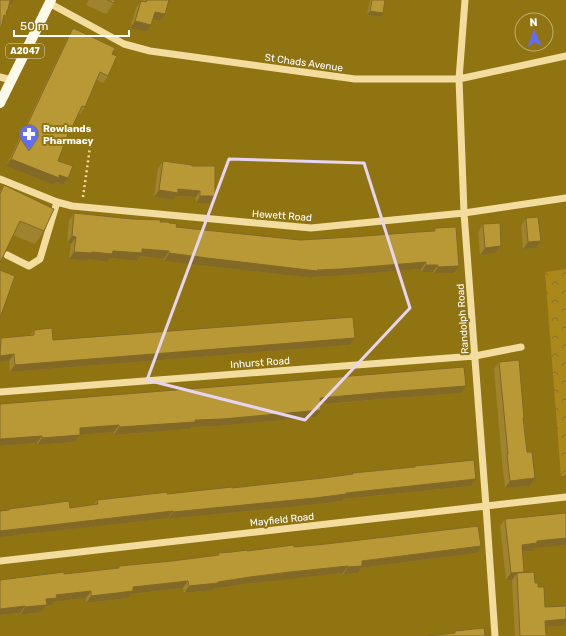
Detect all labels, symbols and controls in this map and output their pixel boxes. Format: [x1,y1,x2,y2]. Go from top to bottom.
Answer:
scale bar [14,12,129,38]
north arrow [514,12,554,52]
text: N [529,16,538,29]
text: 50 m [20,19,48,33]
road number: A2047 [6,44,44,58]
street label: St Chads Avenue [264,52,344,74]
pharmacy icon: Rowlands Pharmacy [18,123,40,151]
place label: Rowlands Pharmacy [43,123,93,147]
street label: Hewett Road [252,208,312,224]
street label: Randolph Road [455,283,471,354]
street label: Inhurst Road [230,355,290,371]
street label: Mayfield Road [249,511,315,529]

